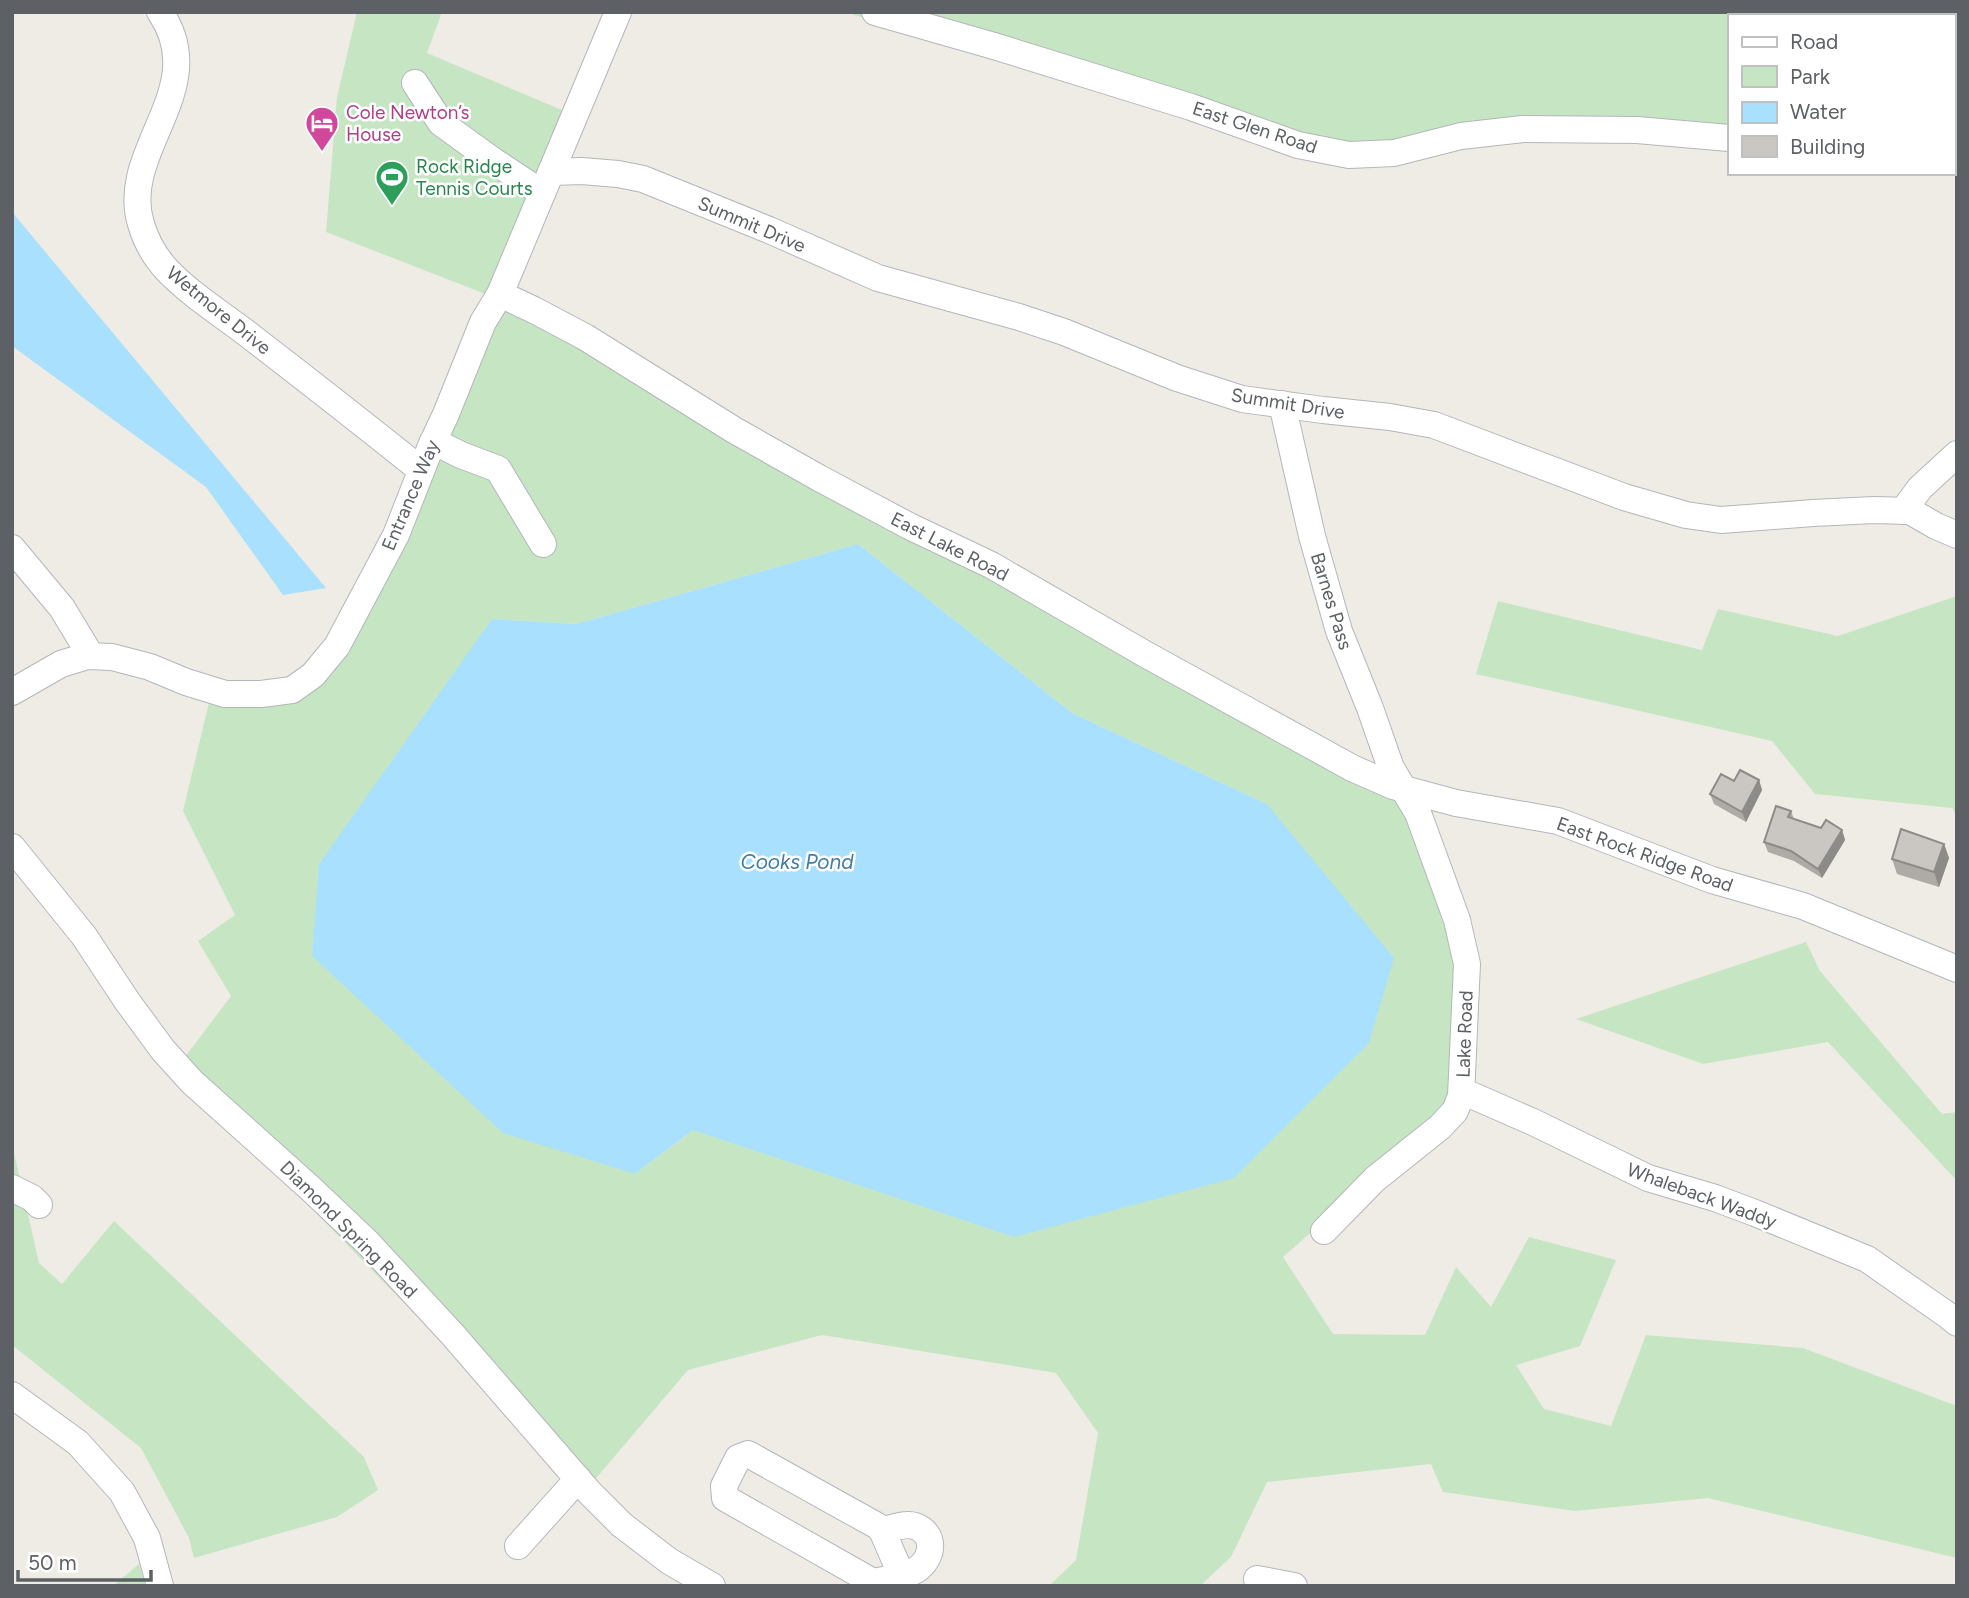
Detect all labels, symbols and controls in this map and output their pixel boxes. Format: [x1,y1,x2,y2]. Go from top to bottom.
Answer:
legend [1728,14,1955,175]
text: Road [1790,29,1838,54]
text: Park [1790,64,1831,89]
street label: East Glen Road [1190,96,1320,158]
text: Water [1790,99,1846,124]
place label: Cole Newton’s House [346,101,470,146]
hotel icon: Cole Newton’s House [303,104,341,153]
text: Building [1790,134,1865,159]
place label: Rock Ridge Tennis Courts [416,155,533,200]
sports icon: Rock Ridge Tennis Courts [373,158,411,207]
street label: Summit Drive [694,191,809,257]
street label: Wetmore Drive [162,261,276,359]
street label: Summit Drive [1229,383,1346,424]
street label: Entrance Way [377,436,444,554]
street label: East Lake Road [887,507,1012,586]
street label: Barnes Pass [1306,550,1357,653]
street label: East Rock Ridge Road [1553,812,1736,897]
water label: Cooks Pond [740,849,854,874]
street label: Lake Road [1451,990,1478,1078]
street label: Diamond Spring Road [275,1156,422,1303]
street label: Whaleback Waddy [1624,1158,1780,1233]
scale bar [18,1538,150,1582]
text: 50 m [28,1550,77,1575]

